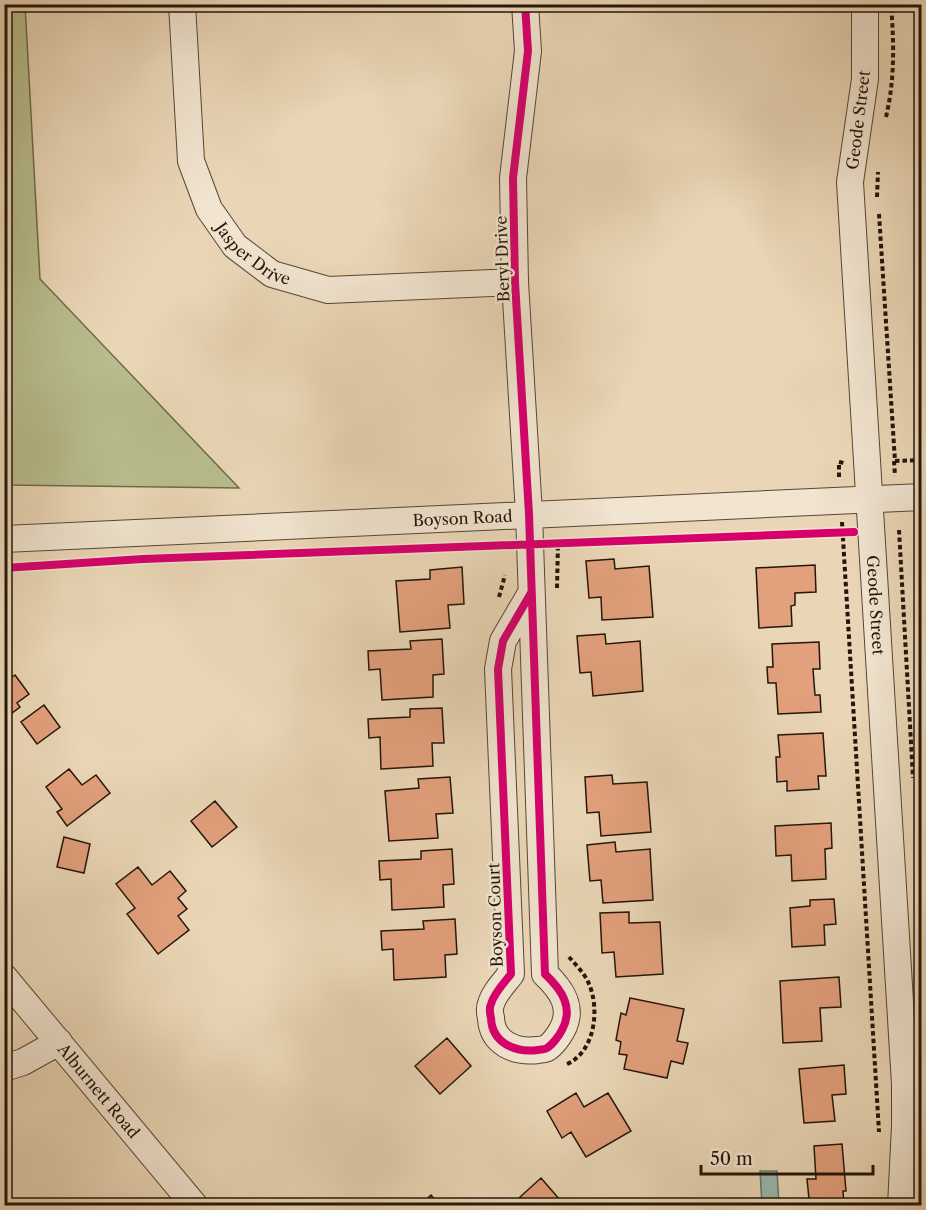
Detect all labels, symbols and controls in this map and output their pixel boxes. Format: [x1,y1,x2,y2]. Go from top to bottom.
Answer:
street label: Geode Street [842,69,874,171]
street label: Beryl Drive [490,215,513,302]
street label: Jasper Drive [210,216,293,289]
street label: Boyson Road [412,506,513,530]
street label: Geode Street [863,555,889,656]
street label: Boyson Court [483,862,507,968]
street label: Alburnett Road [53,1039,144,1142]
scale bar [701,1138,874,1176]
text: 50 m [710,1148,753,1170]

